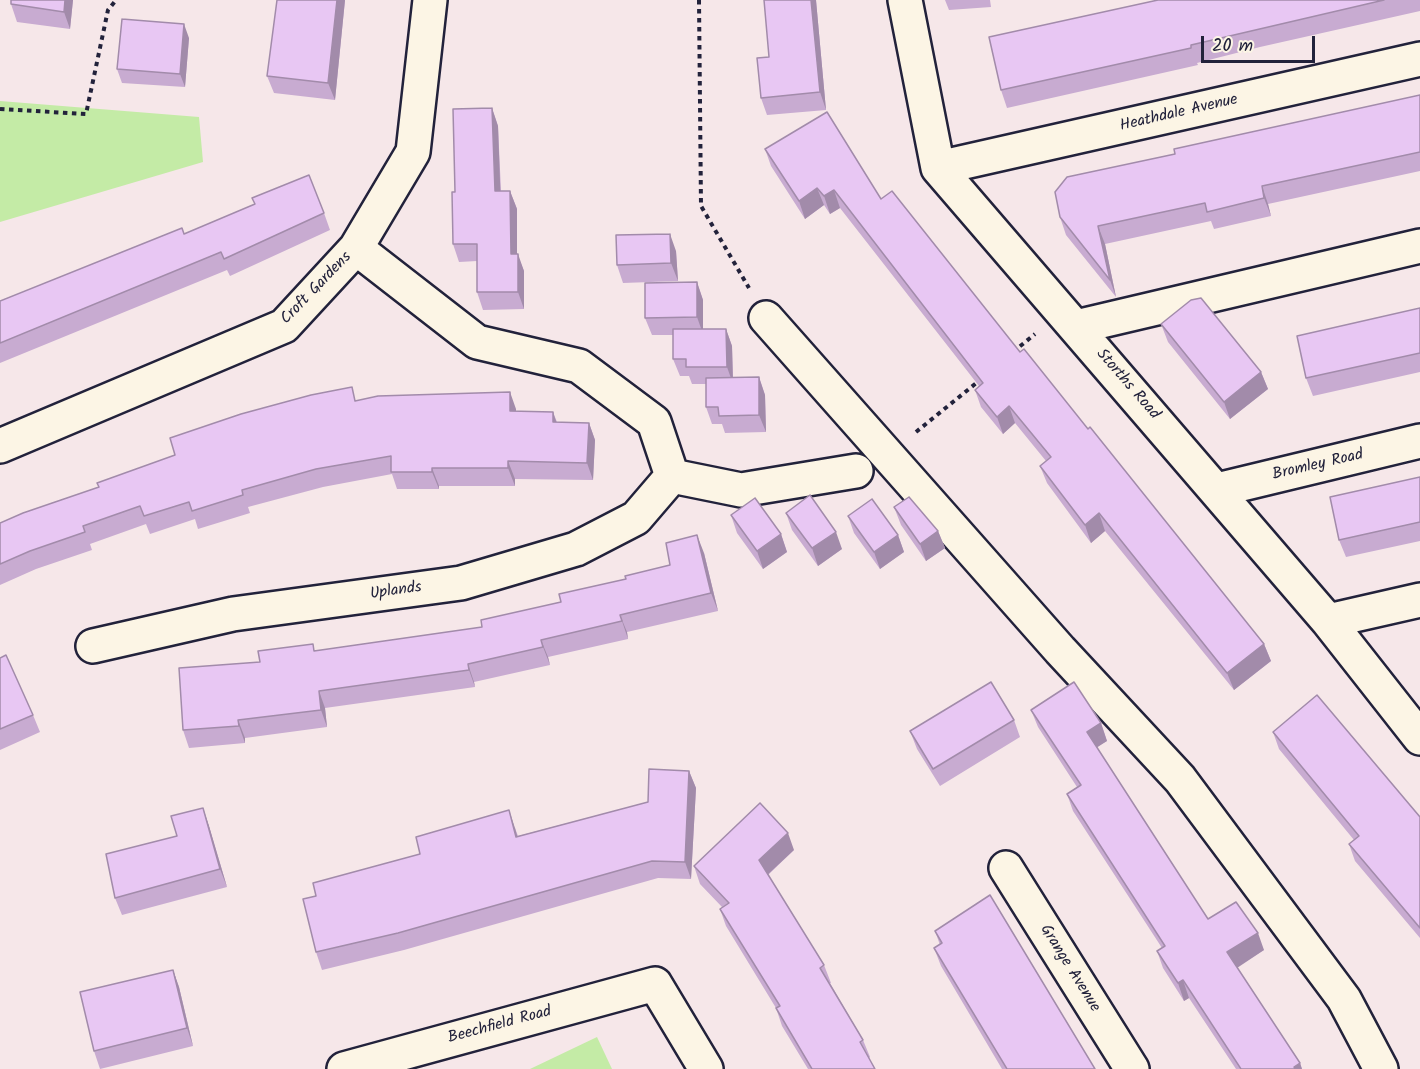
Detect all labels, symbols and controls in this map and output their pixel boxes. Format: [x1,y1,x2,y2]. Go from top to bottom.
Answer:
scale bar [1204,24,1318,62]
text: 20 m [1212,32,1253,61]
street label: Heathdale Avenue [1118,91,1240,137]
street label: Croft Gardens [277,249,357,329]
street label: Storths Road [1091,346,1163,424]
street label: Bromley Road [1271,446,1365,486]
street label: Uplands [369,579,423,605]
street label: Grange Avenue [1035,922,1103,1016]
street label: Beechfield Road [446,1003,554,1049]

